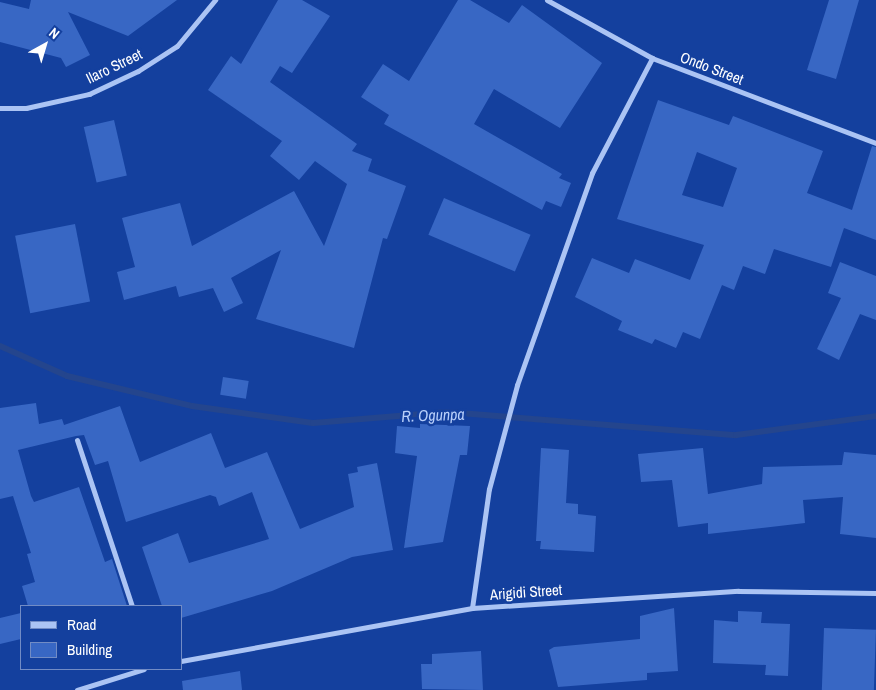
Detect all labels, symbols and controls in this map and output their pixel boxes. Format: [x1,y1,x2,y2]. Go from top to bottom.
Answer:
north arrow [20,20,70,70]
text: N [46,24,63,43]
street label: Ilaro Street [83,45,145,87]
street label: Ondo Street [678,48,746,88]
water label: R. Ogunpa [401,404,465,426]
street label: Arigidi Street [489,580,563,604]
legend [20,605,182,670]
text: Road [67,614,96,635]
text: Building [67,639,112,660]

